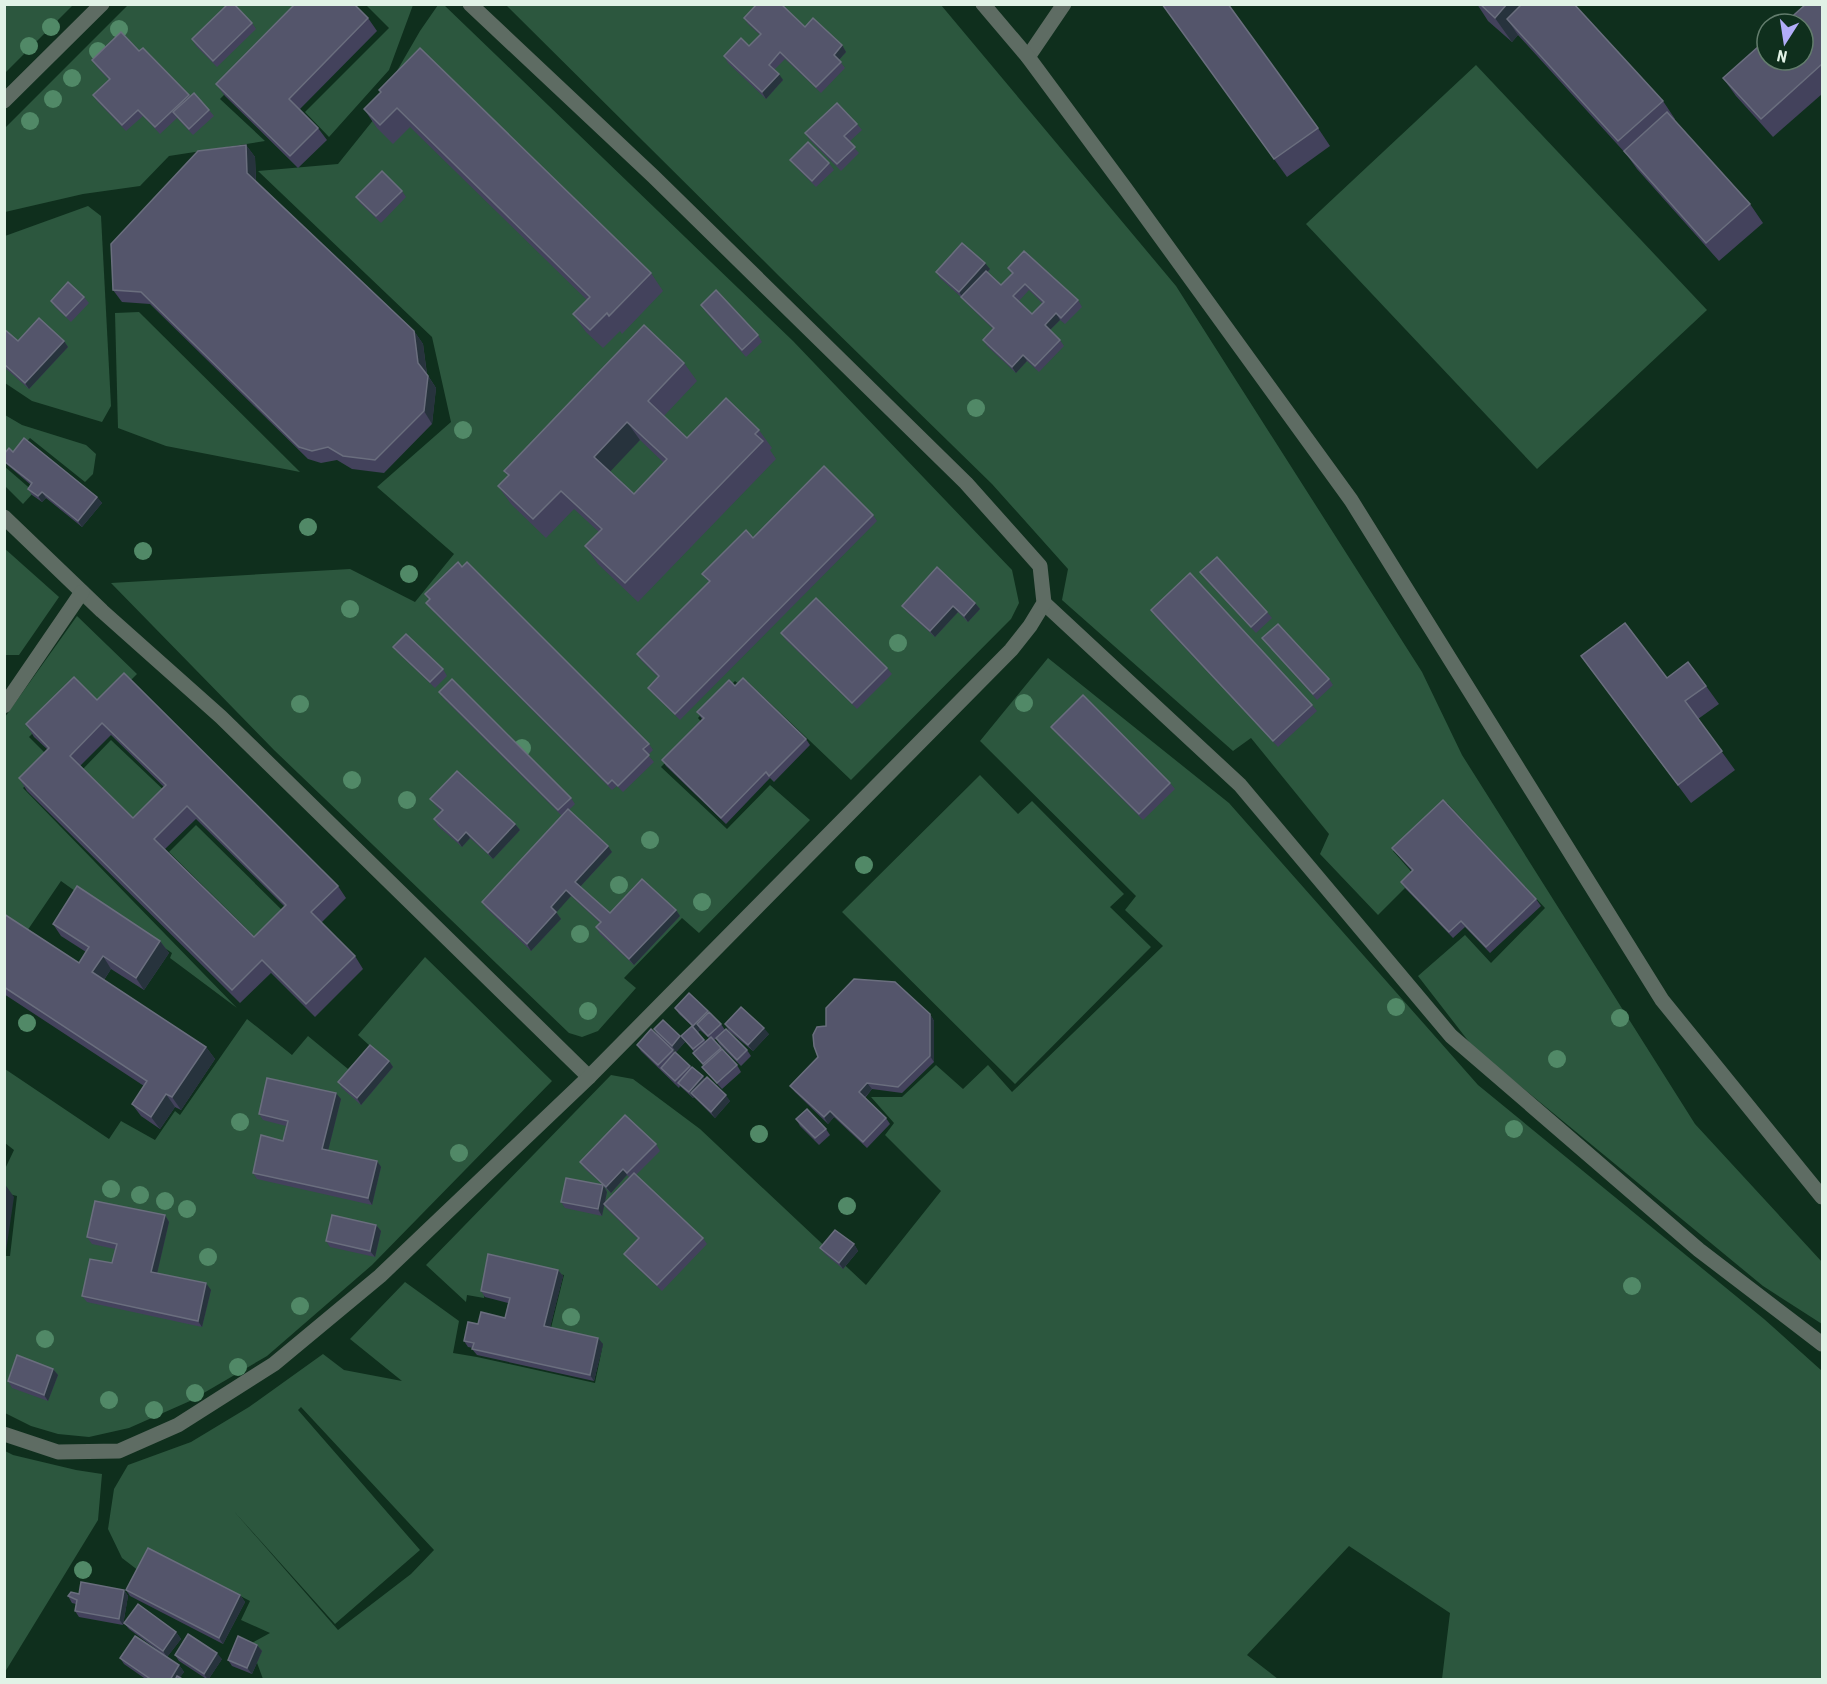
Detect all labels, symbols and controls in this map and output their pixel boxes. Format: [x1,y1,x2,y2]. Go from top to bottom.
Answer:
north arrow [1755,12,1815,72]
text: N [1775,46,1789,66]

